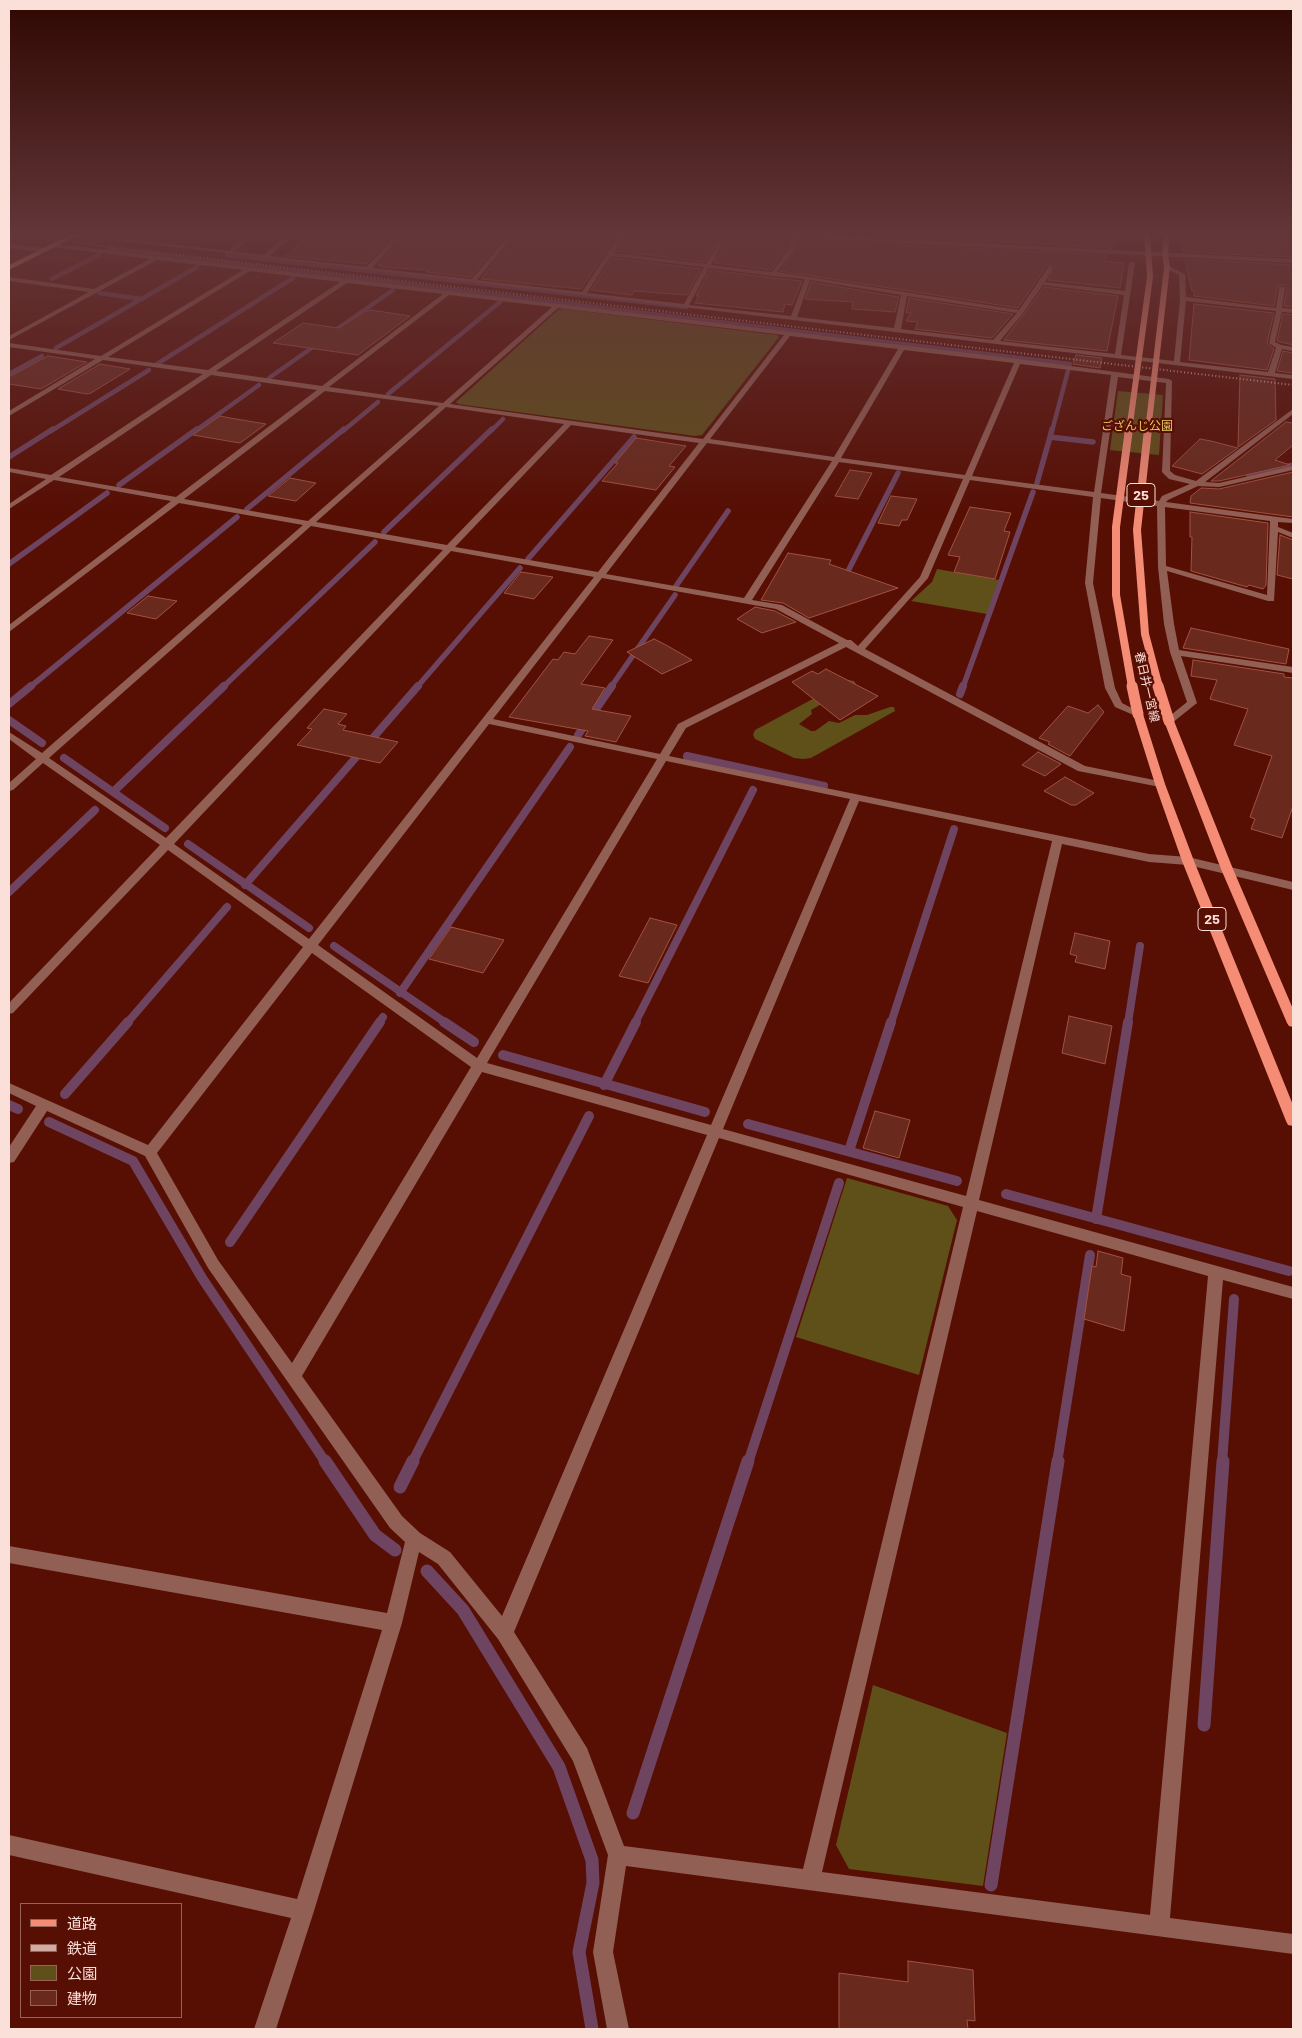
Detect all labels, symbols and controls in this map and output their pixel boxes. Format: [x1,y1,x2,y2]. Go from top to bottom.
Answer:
park label: ござんじ公園 [1101,419,1173,433]
road number: 25 [1127,484,1155,506]
street label: 春日井一宮線 [1132,650,1162,724]
road number: 25 [1198,908,1226,931]
legend [20,1903,182,2018]
text: 道路 [67,1914,97,1932]
text: 鉄道 [67,1939,97,1957]
text: 公園 [67,1964,97,1982]
text: 建物 [67,1989,97,2007]

